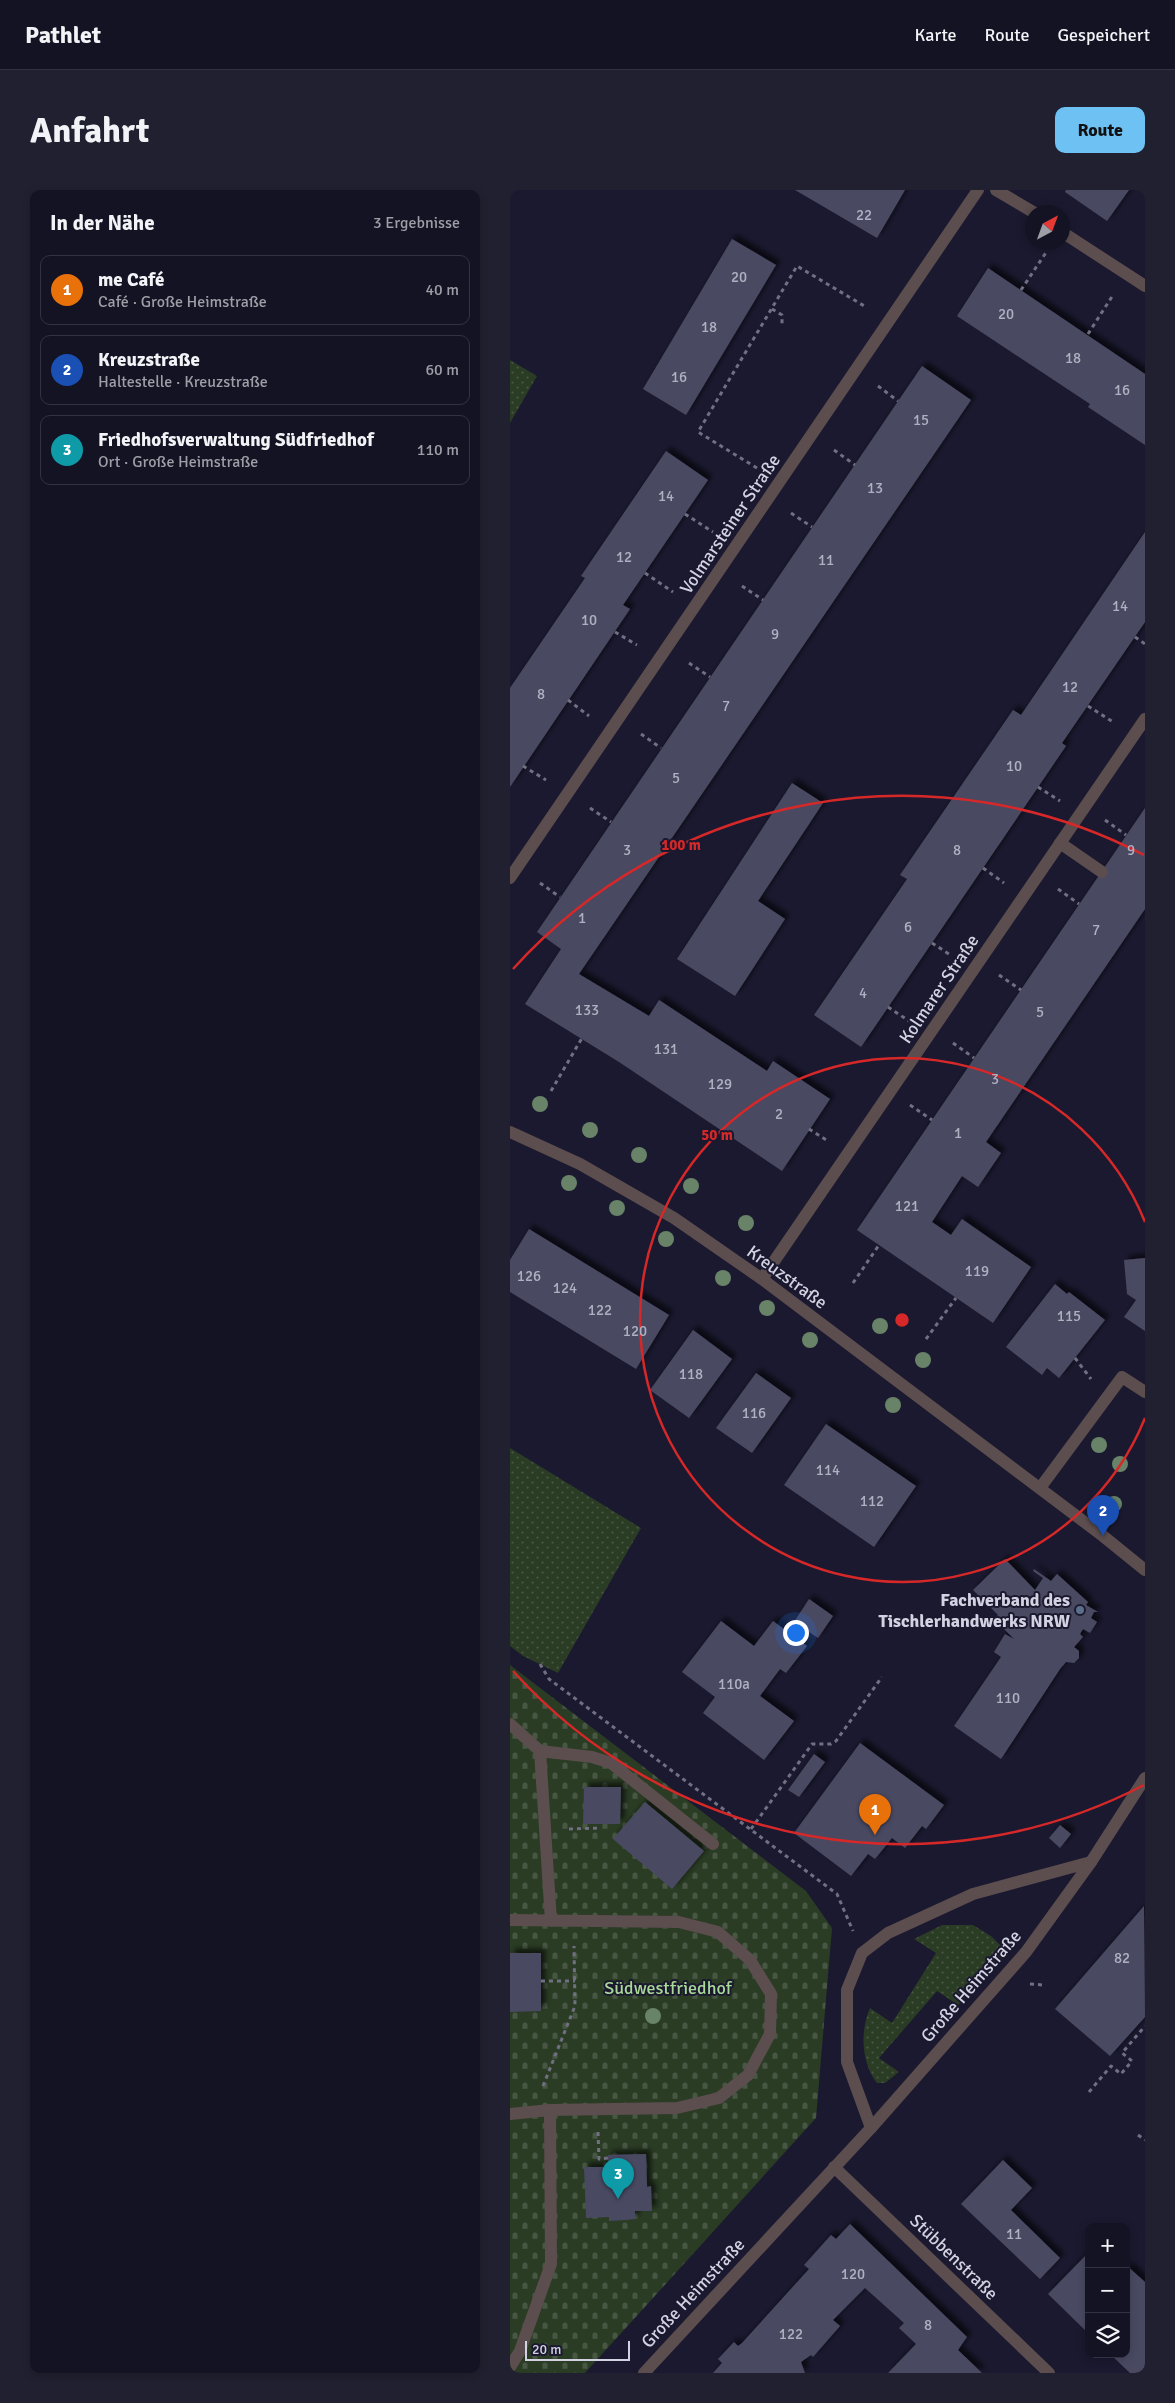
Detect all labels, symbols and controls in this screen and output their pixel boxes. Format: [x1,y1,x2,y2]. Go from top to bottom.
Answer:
text: Pathlet [25,20,101,50]
text: Karte [915,24,957,46]
text: Route [985,24,1030,46]
text: Gespeichert [1058,24,1150,46]
button: Route [1055,107,1145,153]
text: Anfahrt [30,109,149,152]
north arrow [1025,205,1070,250]
house number: 22 [856,206,872,224]
text: In der Nähe [50,210,155,236]
text: 3 Ergebnisse [373,213,460,233]
text: me Café [98,268,164,292]
house number: 20 [731,268,747,286]
text: 1 [63,280,71,300]
text: 40 m [425,280,459,300]
text: Café · Große Heimstraße [98,292,267,312]
house number: 20 [998,305,1014,323]
house number: 18 [701,318,717,336]
text: Kreuzstraße [98,348,200,372]
house number: 18 [1065,349,1081,367]
text: 2 [63,360,71,380]
text: 60 m [425,360,459,380]
house number: 16 [671,368,687,386]
text: Haltestelle · Kreuzstraße [98,372,268,392]
house number: 16 [1114,381,1130,399]
house number: 15 [913,411,929,429]
text: Friedhofsverwaltung Südfriedhof [98,428,374,452]
text: 3 [63,440,71,460]
text: 110 m [417,440,459,460]
street label: Volmarsteiner Straße [675,450,785,598]
text: Ort · Große Heimstraße [98,452,258,472]
house number: 13 [867,479,883,497]
house number: 14 [658,487,674,505]
house number: 12 [616,548,632,566]
house number: 11 [818,551,834,569]
house number: 14 [1112,597,1128,615]
house number: 10 [581,611,597,629]
house number: 9 [771,625,779,643]
house number: 12 [1062,678,1078,696]
house number: 8 [537,685,545,703]
house number: 7 [722,697,730,715]
house number: 10 [1006,757,1022,775]
house number: 5 [672,769,680,787]
text: 100 m [661,836,701,854]
house number: 3 [623,841,631,859]
house number: 8 [953,841,961,859]
house number: 9 [1127,841,1135,859]
house number: 1 [578,909,586,927]
house number: 6 [904,918,912,936]
house number: 7 [1092,921,1100,939]
street label: Kolmarer Straße [894,930,984,1048]
house number: 4 [859,984,867,1002]
house number: 133 [575,1001,599,1019]
house number: 5 [1036,1003,1044,1021]
house number: 131 [654,1040,678,1058]
house number: 3 [991,1070,999,1088]
house number: 129 [708,1075,732,1093]
house number: 2 [775,1105,783,1123]
house number: 1 [954,1124,962,1142]
text: 50 m [701,1126,733,1144]
house number: 121 [895,1197,919,1215]
street label: Kreuzstraße [743,1240,831,1314]
house number: 119 [965,1262,989,1280]
house number: 126 [517,1267,541,1285]
house number: 124 [553,1279,577,1297]
house number: 122 [588,1301,612,1319]
house number: 115 [1057,1307,1081,1325]
centre of rings [893,1311,911,1329]
house number: 120 [623,1322,647,1340]
house number: 118 [679,1365,703,1383]
house number: 116 [742,1404,766,1422]
house number: 114 [816,1461,840,1479]
house number: 112 [860,1492,884,1510]
pin: 2 [1087,1495,1119,1536]
place label: Fachverband des Tischlerhandwerks NRW [879,1589,1070,1632]
marker: Fachverband des Tischlerhandwerks NRW [1074,1604,1086,1616]
your location [783,1620,809,1646]
house number: 110a [718,1675,750,1693]
house number: 110 [996,1689,1020,1707]
pin: 1 [859,1794,891,1835]
street label: Große Heimstraße [916,1925,1026,2047]
house number: 82 [1114,1949,1130,1967]
park label: Südwestfriedhof [604,1977,733,1999]
pin: 3 [602,2158,634,2199]
street label: Stübbenstraße [905,2209,1003,2305]
map controls [1085,2223,1130,2358]
button: + [1085,2223,1130,2268]
house number: 11 [1006,2225,1022,2243]
street label: Große Heimstraße [637,2234,749,2352]
house number: 120 [841,2265,865,2283]
button: − [1085,2268,1130,2313]
button: layers [1085,2313,1130,2358]
house number: 8 [924,2316,932,2334]
house number: 122 [779,2325,803,2343]
scale bar [525,2338,630,2361]
text: 20 m [532,2341,561,2358]

